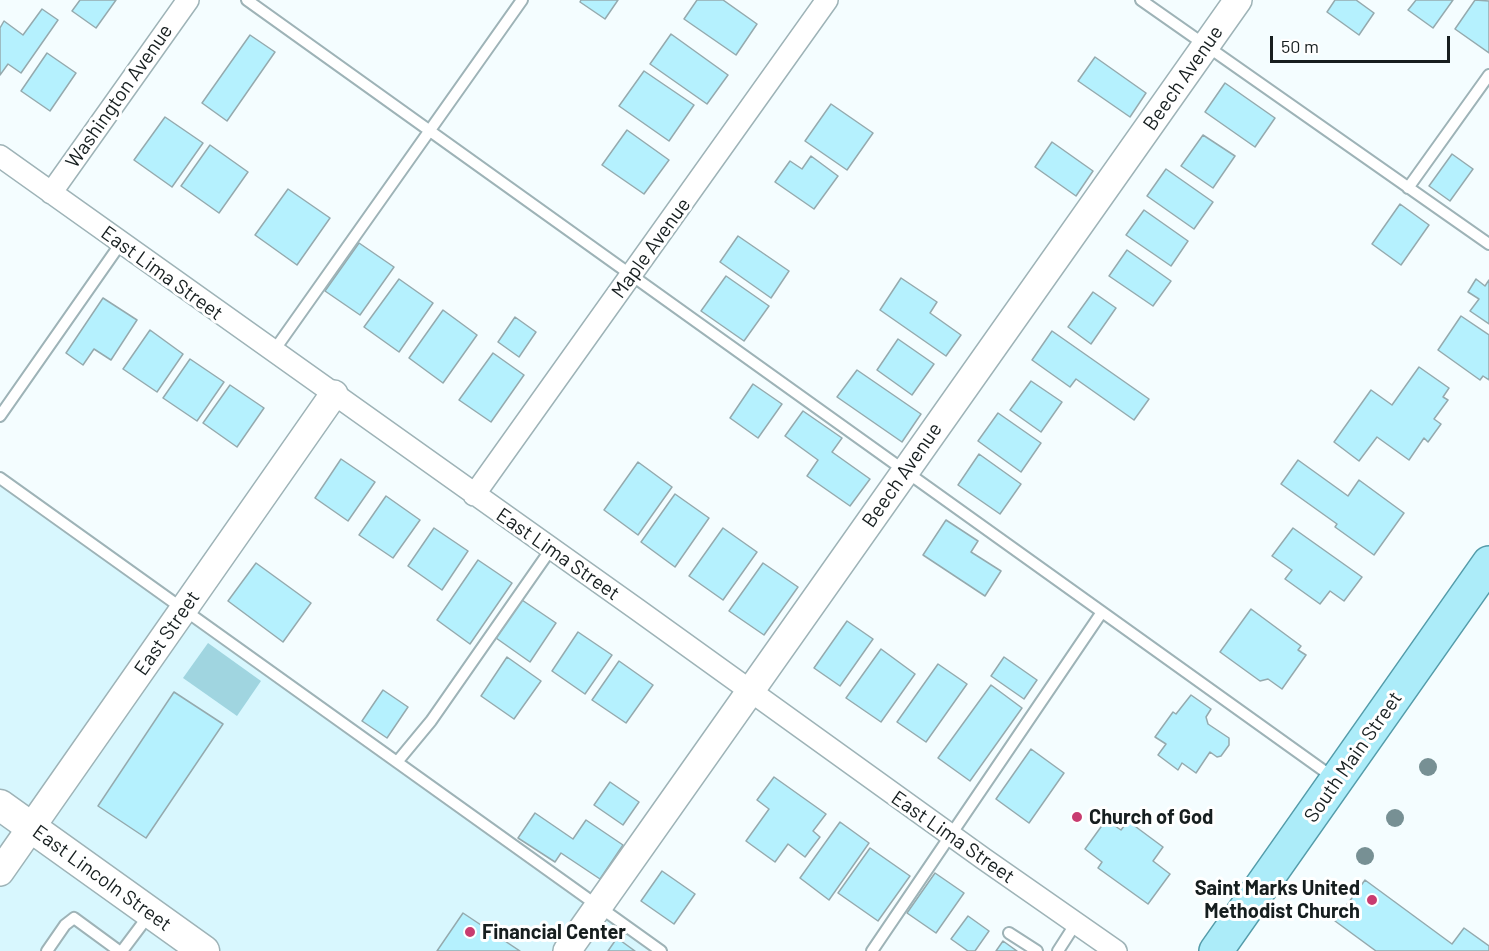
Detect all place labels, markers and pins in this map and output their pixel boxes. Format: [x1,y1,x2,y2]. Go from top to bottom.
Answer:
place label: Church of God [1089,805,1213,829]
marker: Church of God [1070,810,1084,824]
place label: Saint Marks United Methodist Church [1195,876,1360,923]
marker: Saint Marks United Methodist Church [1365,893,1379,907]
place label: Financial Center [482,920,626,944]
marker: Financial Center [463,925,477,939]

